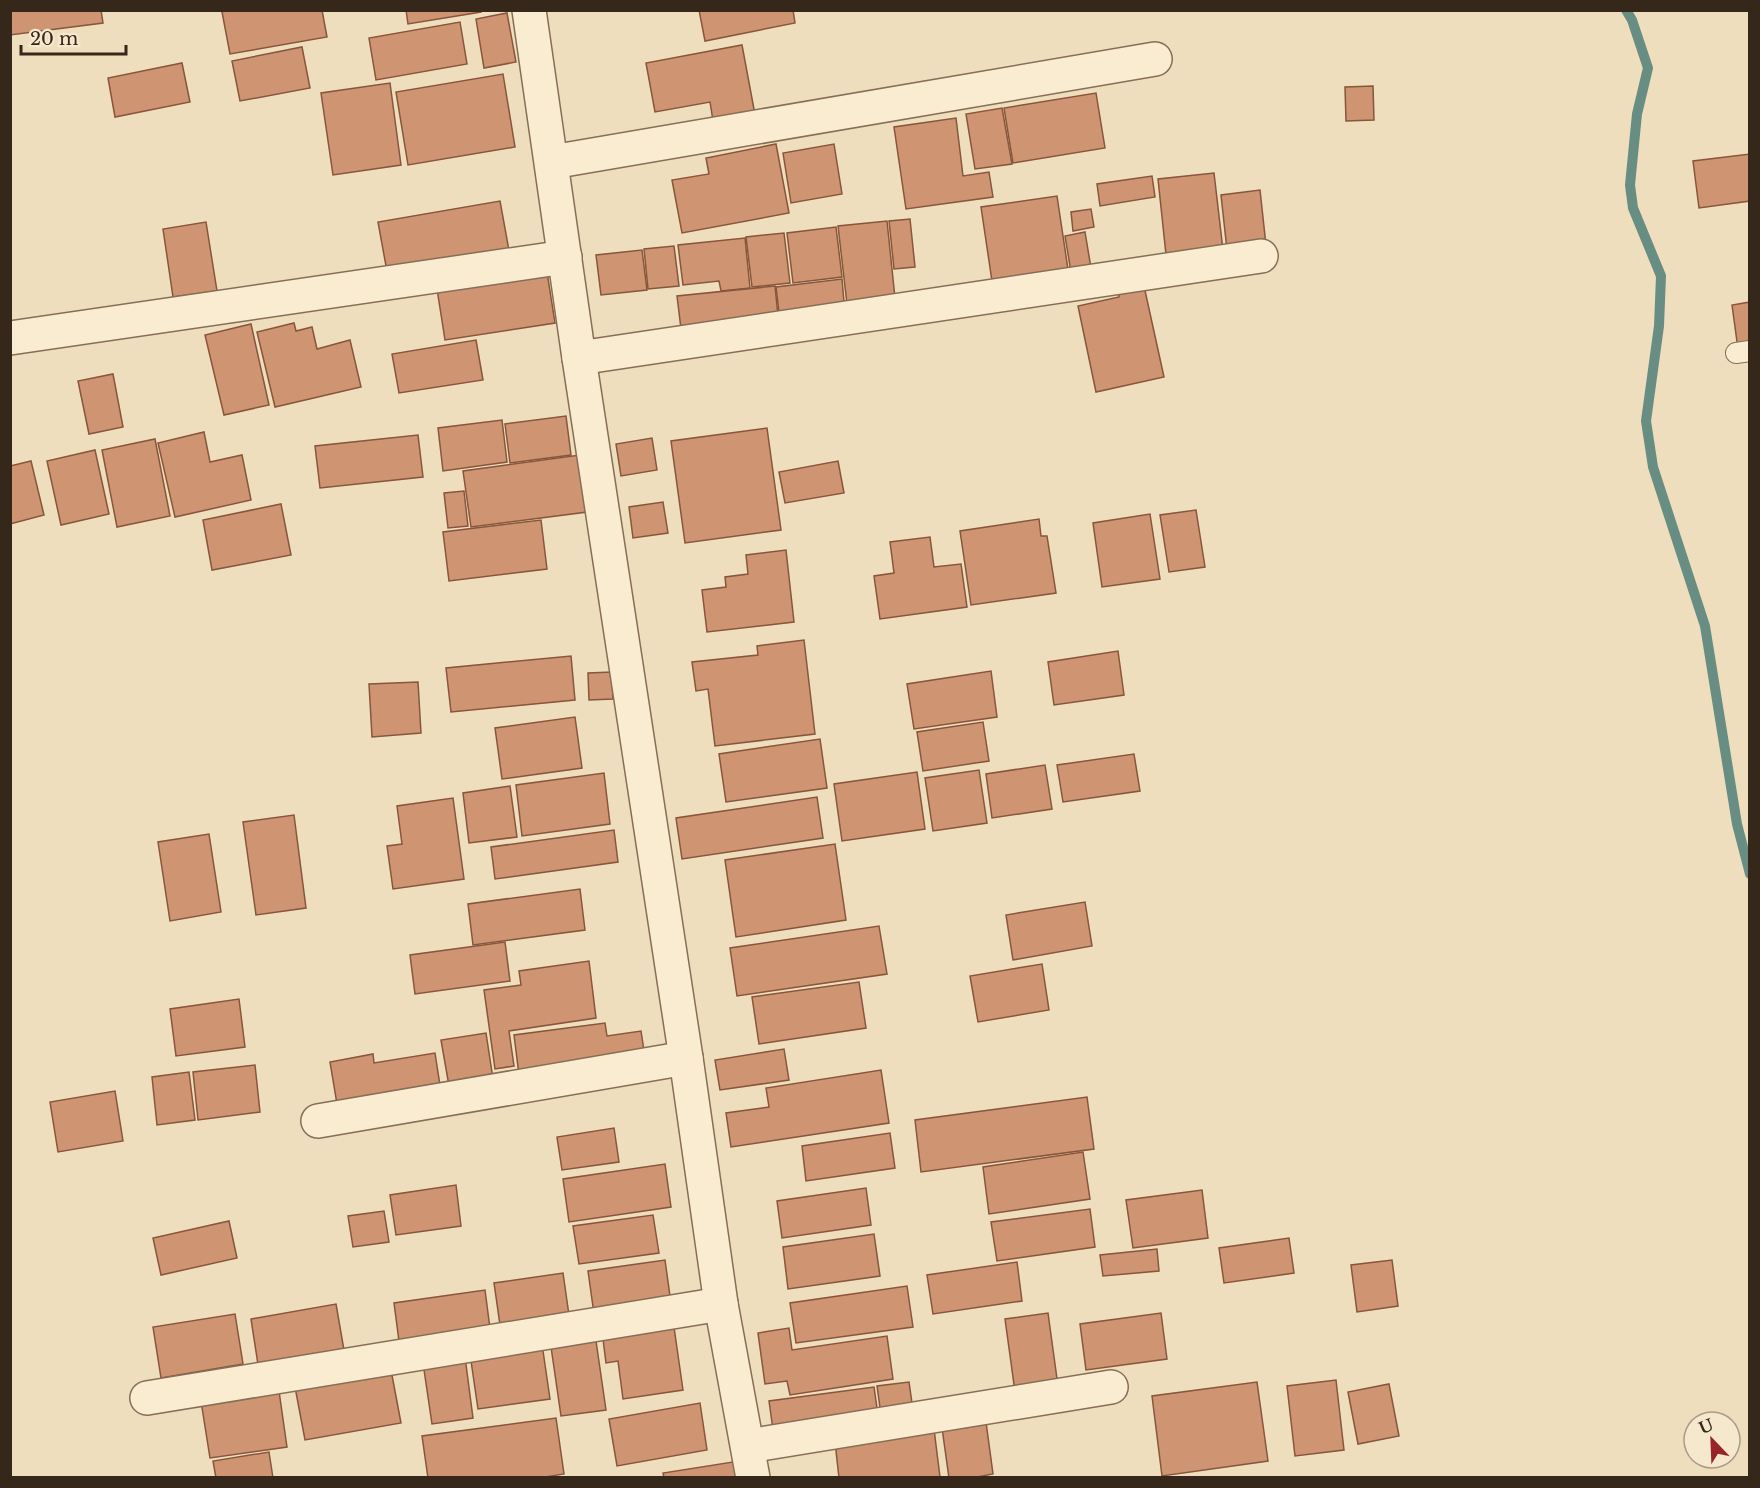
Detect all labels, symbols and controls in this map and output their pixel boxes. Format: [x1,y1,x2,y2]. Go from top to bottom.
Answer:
scale bar [21,18,126,56]
text: 20 m [30,28,78,50]
north arrow [1682,1410,1742,1470]
text: U [1696,1414,1717,1438]

